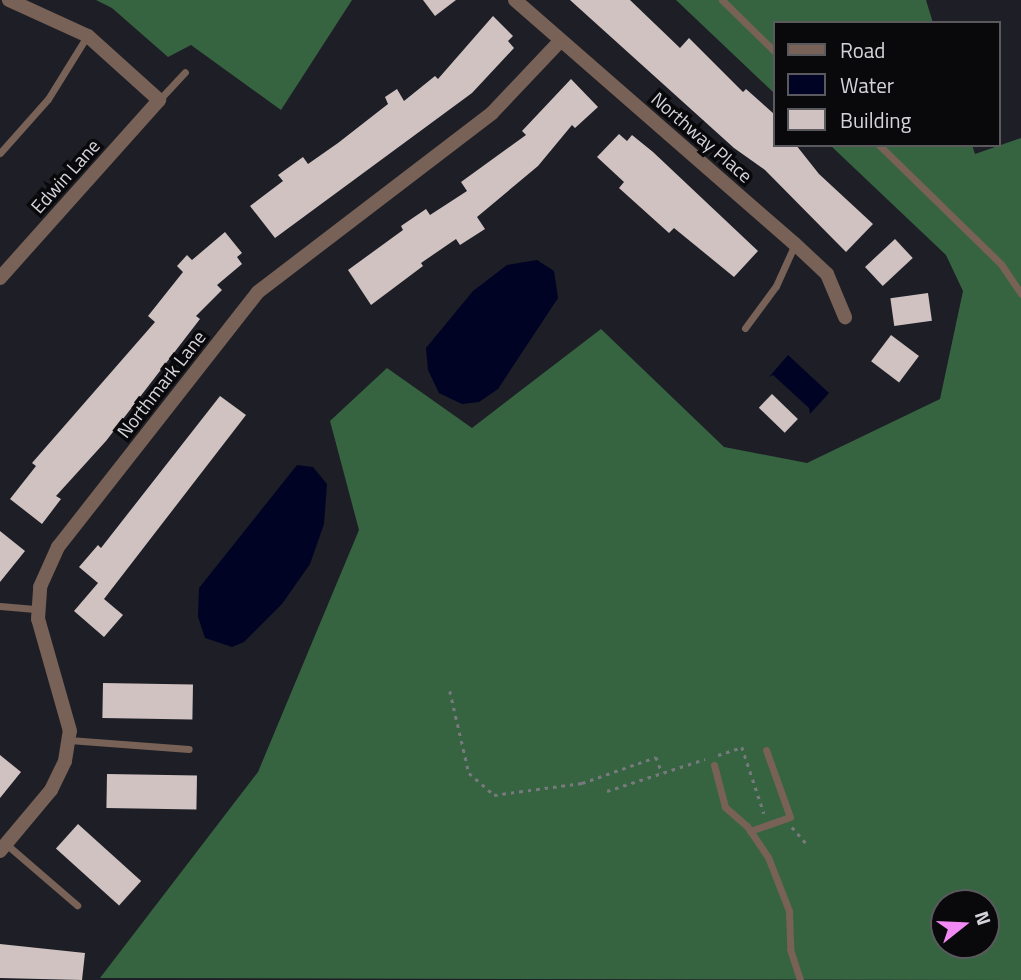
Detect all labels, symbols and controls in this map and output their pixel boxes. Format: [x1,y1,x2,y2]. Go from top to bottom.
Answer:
legend [772,21,1000,147]
text: Road [840,34,885,66]
text: Water [840,69,894,101]
street label: Northway Place [647,87,757,187]
text: Building [840,104,911,136]
street label: Edwin Lane [26,134,104,218]
street label: Northmark Lane [112,326,210,442]
north arrow [930,889,1000,959]
text: N [968,907,999,929]

